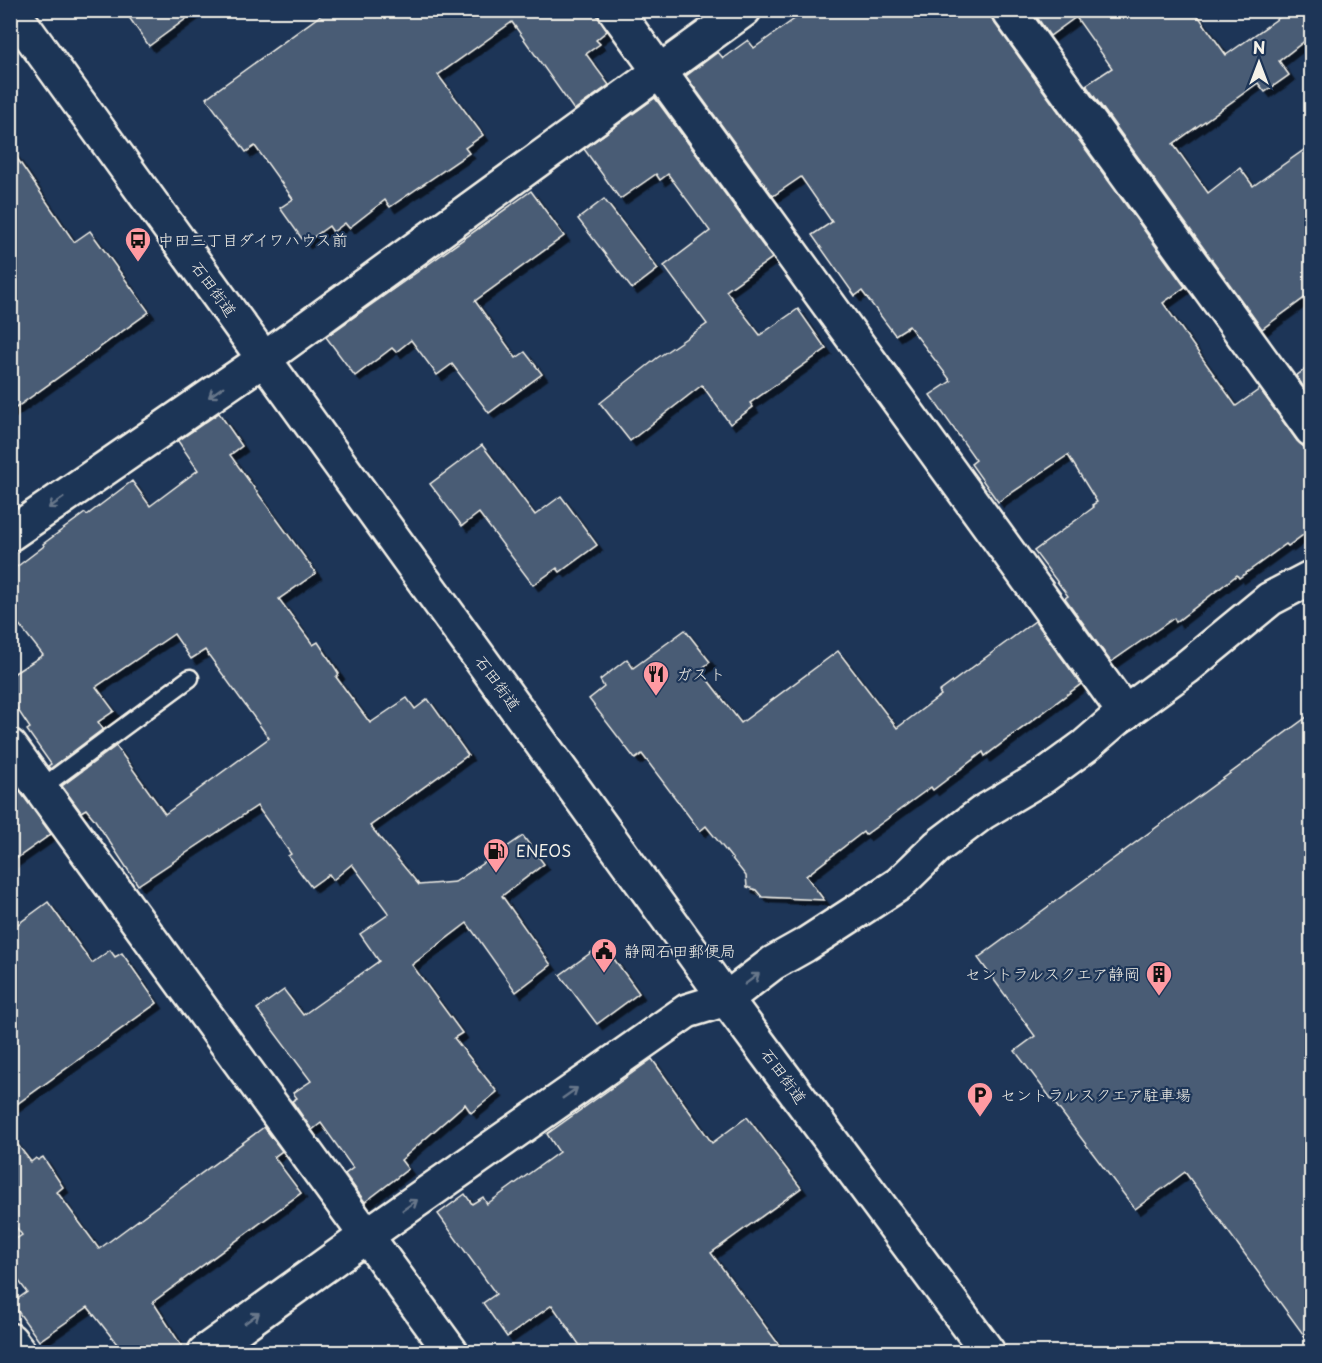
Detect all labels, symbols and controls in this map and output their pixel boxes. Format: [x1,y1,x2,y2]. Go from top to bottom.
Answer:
north arrow [1229,33,1289,93]
text: N [1253,35,1265,59]
bus stop icon: 中田三丁目ダイワハウス前 [123,225,153,263]
place label: 中田三丁目ダイワハウス前 [158,227,347,251]
street label: 石田街道 [186,255,243,321]
one-way arrow [209,386,225,398]
one-way arrow [48,497,64,509]
street label: 石田街道 [470,649,527,715]
restaurant icon: ガスト [641,659,671,697]
place label: ガスト [676,661,726,685]
fuel station icon: ENEOS [481,836,511,874]
place label: ENEOS [516,838,571,862]
public building icon: 静岡石田郵便局 [589,936,619,974]
place label: 静岡石田郵便局 [624,938,736,962]
building icon: セントラルスクエア静岡 [1144,959,1174,997]
place label: セントラルスクエア静岡 [965,961,1140,985]
one-way arrow [743,973,759,985]
street label: 石田街道 [756,1042,813,1108]
parking icon: セントラルスクエア駐車場 [965,1080,995,1118]
place label: セントラルスクエア駐車場 [1000,1082,1191,1106]
one-way arrow [561,1087,578,1099]
one-way arrow [402,1199,418,1211]
one-way arrow [243,1312,259,1324]

